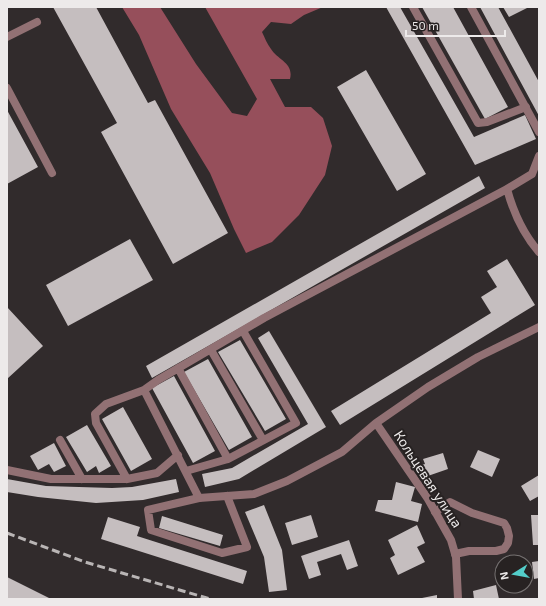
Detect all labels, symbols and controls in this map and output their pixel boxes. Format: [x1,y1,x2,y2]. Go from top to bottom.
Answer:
scale bar [406,12,505,38]
text: 50 m [412,18,439,32]
street label: Кольцевая улица [391,427,466,530]
north arrow [494,554,534,594]
text: N [497,571,511,581]

